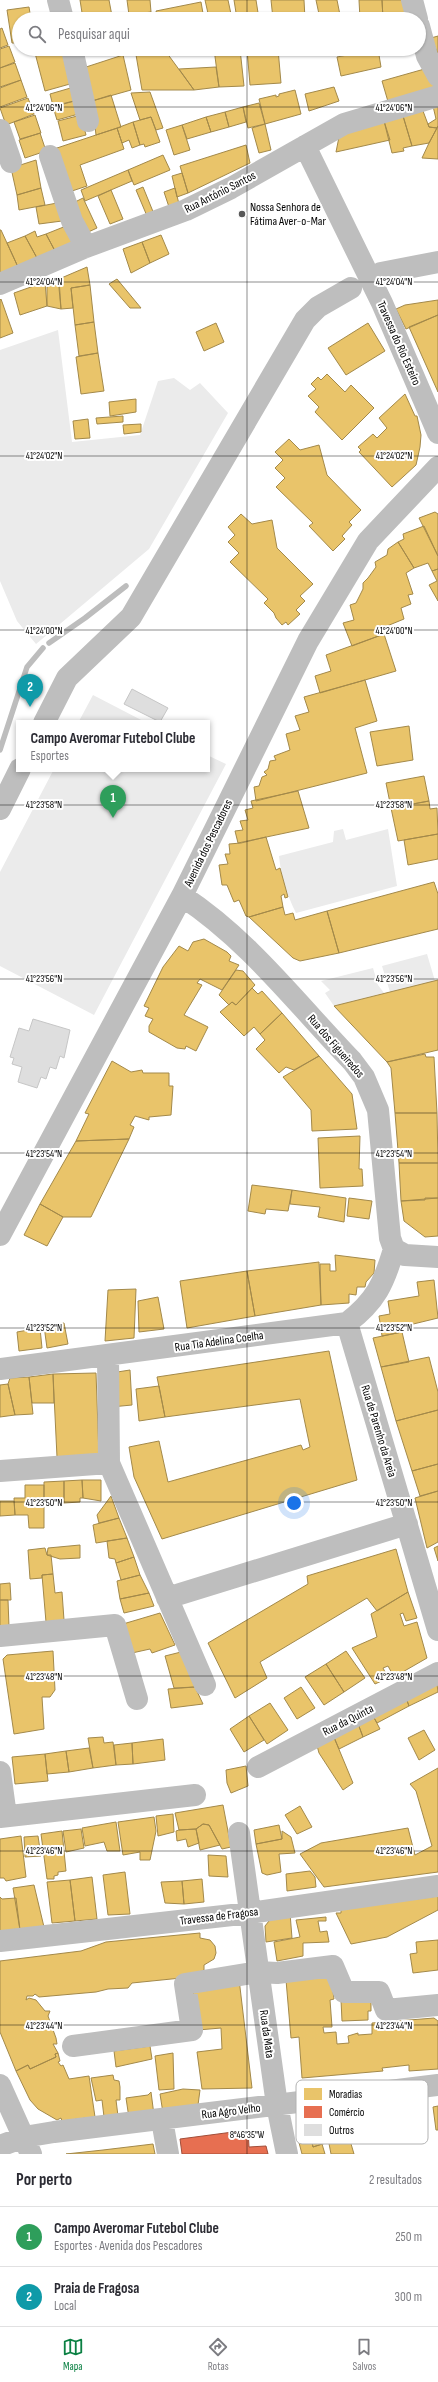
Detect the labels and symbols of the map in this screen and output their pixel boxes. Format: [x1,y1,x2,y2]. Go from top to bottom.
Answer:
text: 41°24'06"N [26,102,62,114]
text: 41°24'06"N [376,102,412,114]
street label: Rua António Santos [182,168,259,217]
place label: Nossa Senhora de Fátima Aver-o-Mar [250,200,326,229]
marker: Nossa Senhora de Fátima Aver-o-Mar [237,209,247,219]
text: 41°24'04"N [26,276,62,288]
text: 41°24'04"N [376,276,412,288]
street label: Travessa do Rio Esteiro [373,299,424,388]
text: 41°24'02"N [26,450,62,462]
text: 41°24'02"N [376,450,412,462]
text: 41°24'00"N [26,625,63,637]
text: 41°24'00"N [376,625,413,637]
pin: 2 [17,674,43,707]
pin: 1 [100,785,126,818]
street label: Avenida dos Pescadores [180,797,236,890]
text: 41°23'58"N [26,799,62,811]
text: 41°23'58"N [376,799,412,811]
text: 41°23'56"N [26,973,62,985]
text: 41°23'56"N [376,973,412,985]
street label: Rua dos Figueiredos [304,1011,367,1081]
text: 41°23'54"N [26,1148,62,1160]
text: 41°23'54"N [376,1148,412,1160]
text: 41°23'52"N [26,1322,62,1334]
text: 41°23'52"N [376,1322,412,1334]
street label: Rua Tia Adelina Coelha [174,1328,265,1355]
street label: Rua de Parenho da Areia [357,1383,400,1479]
your location [284,1493,304,1513]
text: 41°23'50"N [26,1497,62,1509]
text: 41°23'50"N [376,1497,412,1509]
text: 41°23'48"N [26,1671,62,1683]
text: 41°23'48"N [376,1671,412,1683]
street label: Rua da Quinta [320,1701,377,1740]
text: 41°23'46"N [26,1845,62,1857]
text: 41°23'46"N [376,1845,412,1857]
street label: Travessa de Fragosa [179,1904,259,1929]
street label: Rua da Mata [256,2009,277,2060]
text: 41°23'44"N [26,2020,62,2032]
text: 41°23'44"N [376,2020,412,2032]
legend [296,2080,428,2144]
text: Moradias [329,2088,362,2101]
street label: Rua Agro Velho [201,2100,262,2123]
text: Comércio [329,2106,365,2119]
text: Outros [329,2124,354,2137]
text: 8°46'35"W [230,2129,265,2141]

